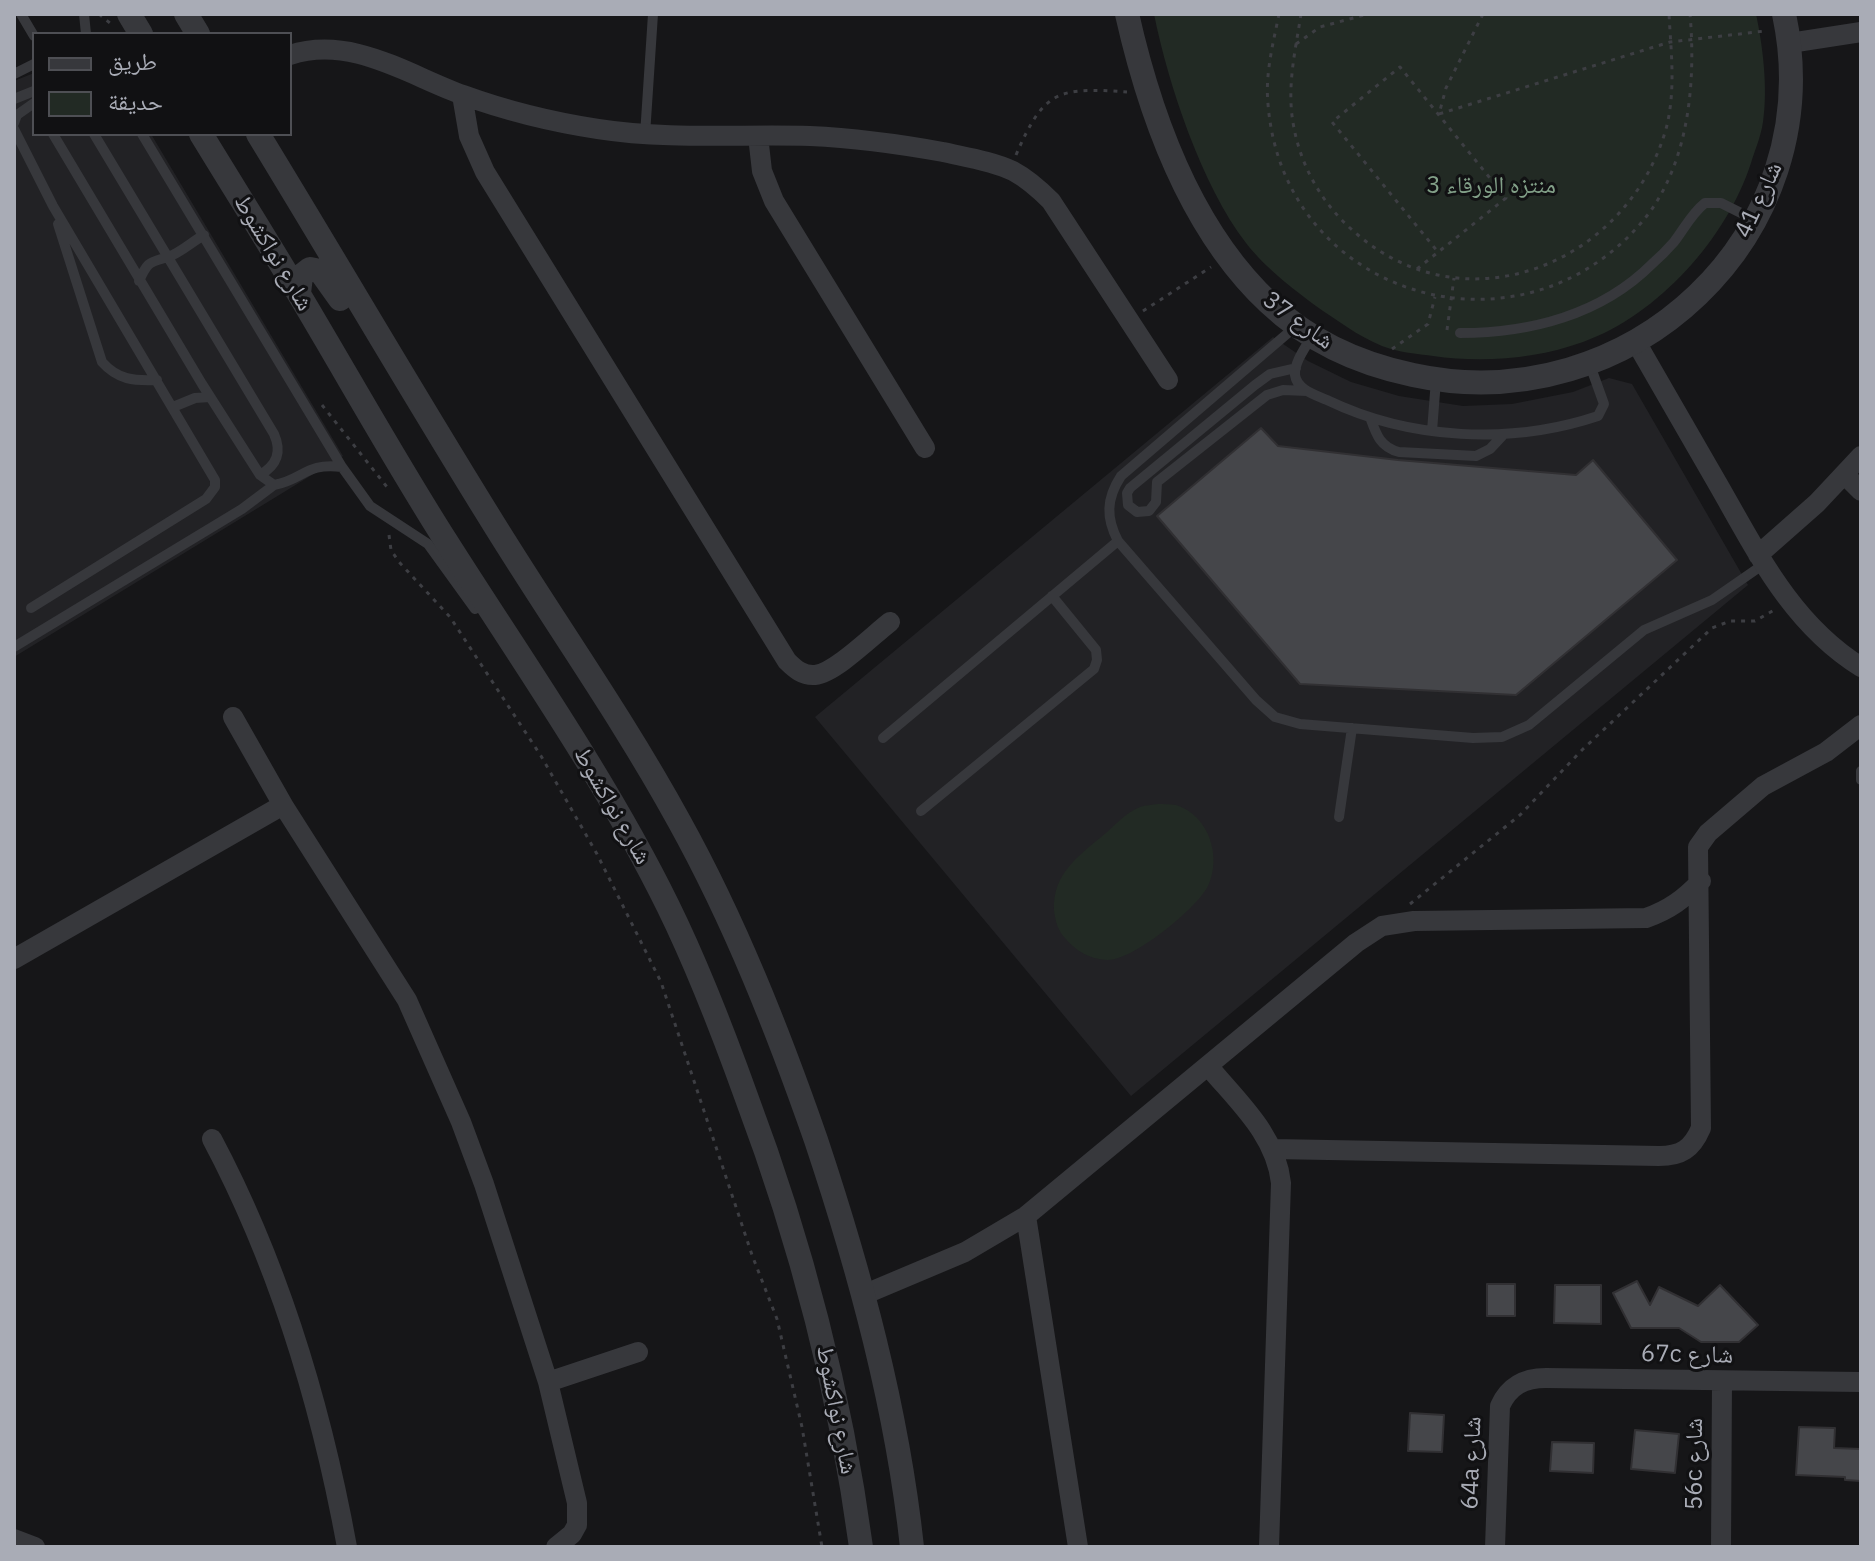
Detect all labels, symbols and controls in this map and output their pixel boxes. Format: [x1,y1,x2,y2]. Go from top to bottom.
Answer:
legend [32,32,292,136]
text: طريق [108,45,157,77]
text: حديقة [108,85,163,117]
street label: شارع 41 [1729,158,1789,242]
park label: منتزه الورقاء 3 [1426,172,1556,200]
street label: شارع نواكشوط [227,190,319,316]
street label: شارع 37 [1257,286,1339,356]
street label: شارع نواكشوط [567,742,657,870]
street label: 67c شارع [1641,1340,1733,1370]
street label: شارع نواكشوط [809,1343,863,1477]
street label: 64a شارع [1456,1416,1488,1510]
street label: 56c شارع [1681,1418,1709,1510]

